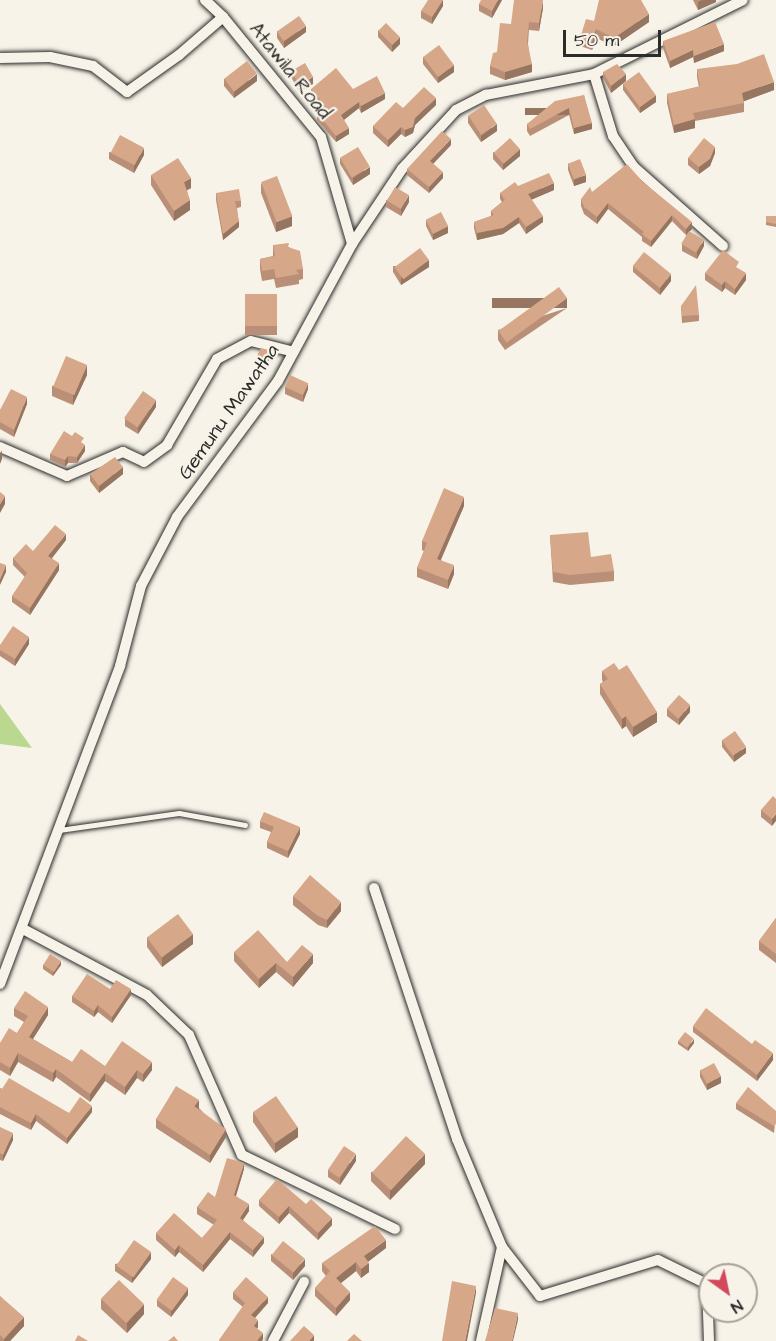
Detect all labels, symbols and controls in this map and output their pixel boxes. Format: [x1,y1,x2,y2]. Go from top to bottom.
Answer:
street label: Atawila Road [244,18,336,124]
scale bar [566,18,664,56]
text: 50 m [574,28,619,53]
street label: Gemunu Mawatha [173,340,285,484]
north arrow [698,1263,758,1323]
text: N [727,1294,747,1318]

